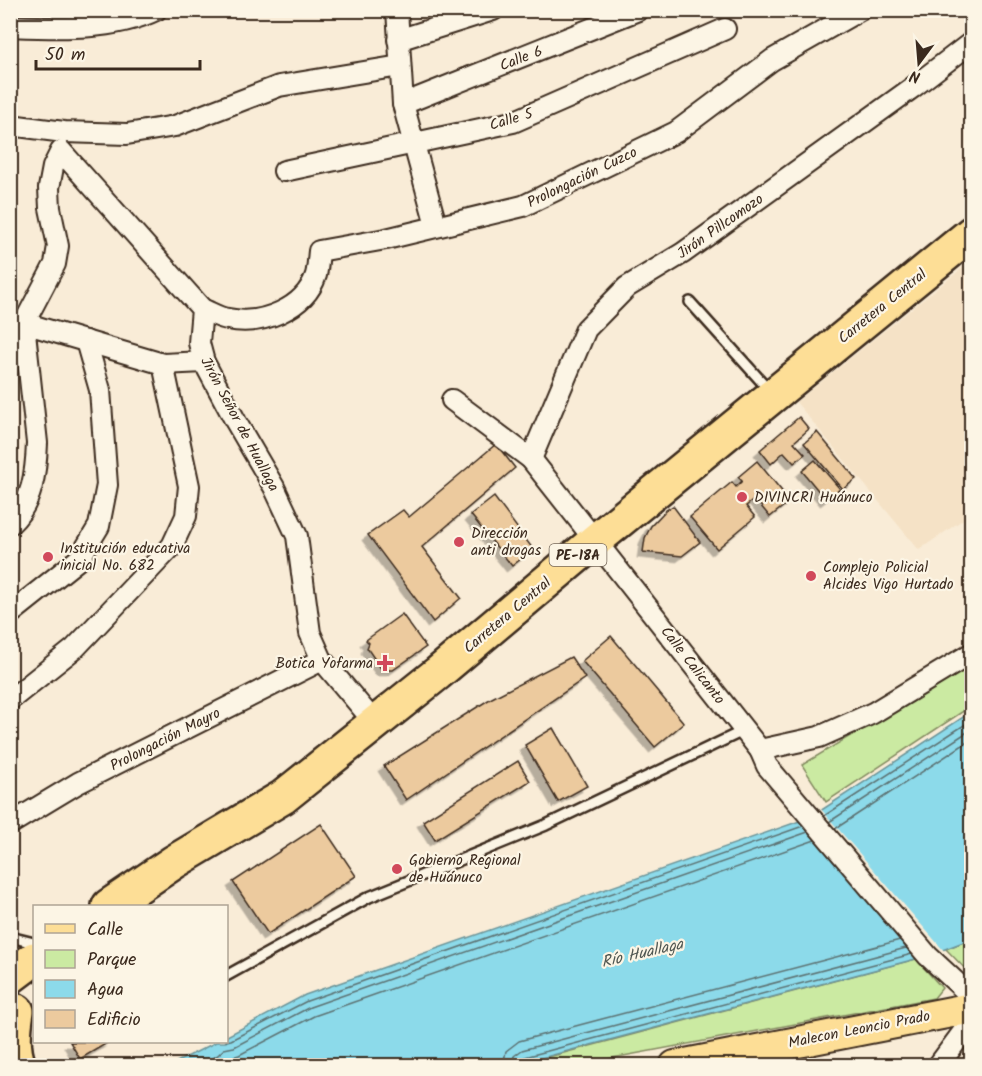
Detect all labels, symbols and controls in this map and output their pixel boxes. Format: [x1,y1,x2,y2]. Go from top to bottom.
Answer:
scale bar [36,33,200,71]
north arrow [889,33,949,93]
street label: Calle 6 [496,40,546,78]
text: 50 m [45,41,85,70]
text: N [907,63,924,89]
street label: Calle 5 [487,102,537,138]
street label: Prolongación Cuzco [523,141,642,215]
street label: Jirón Pillcomozo [672,188,769,266]
street label: Carretera Central [833,263,933,350]
street label: Jirón Señor de Huallaga [193,353,285,496]
place label: DIVINCRI Huánuco [754,486,873,510]
marker: DIVINCRI Huánuco [735,490,749,504]
place label: Dirección anti drogas [471,522,542,563]
marker: Dirección anti drogas [452,535,466,549]
place label: Institución educativa inicial No. 682 [60,537,190,578]
road number: PE-18A [550,544,606,566]
marker: Institución educativa inicial No. 682 [41,550,55,564]
place label: Complejo Policial Alcides Vigo Hurtado [823,556,954,597]
marker: Complejo Policial Alcides Vigo Hurtado [804,569,818,583]
street label: Carretera Central [458,572,557,660]
street label: Calle Calicanto [654,621,731,710]
place label: Botica Yofarma [276,652,373,676]
marker: Botica Yofarma [378,656,392,670]
street label: Prolongación Mayro [106,702,225,778]
place label: Gobierno Regional de Huánuco [409,849,521,890]
marker: Gobierno Regional de Huánuco [390,862,404,876]
legend [33,905,228,1043]
text: Calle [87,916,123,945]
water label: Río Huallaga [599,932,687,975]
text: Parque [87,946,136,975]
text: Agua [87,976,124,1005]
street label: Malecon Leoncio Prado [786,1004,932,1055]
text: Edificio [87,1006,141,1035]

